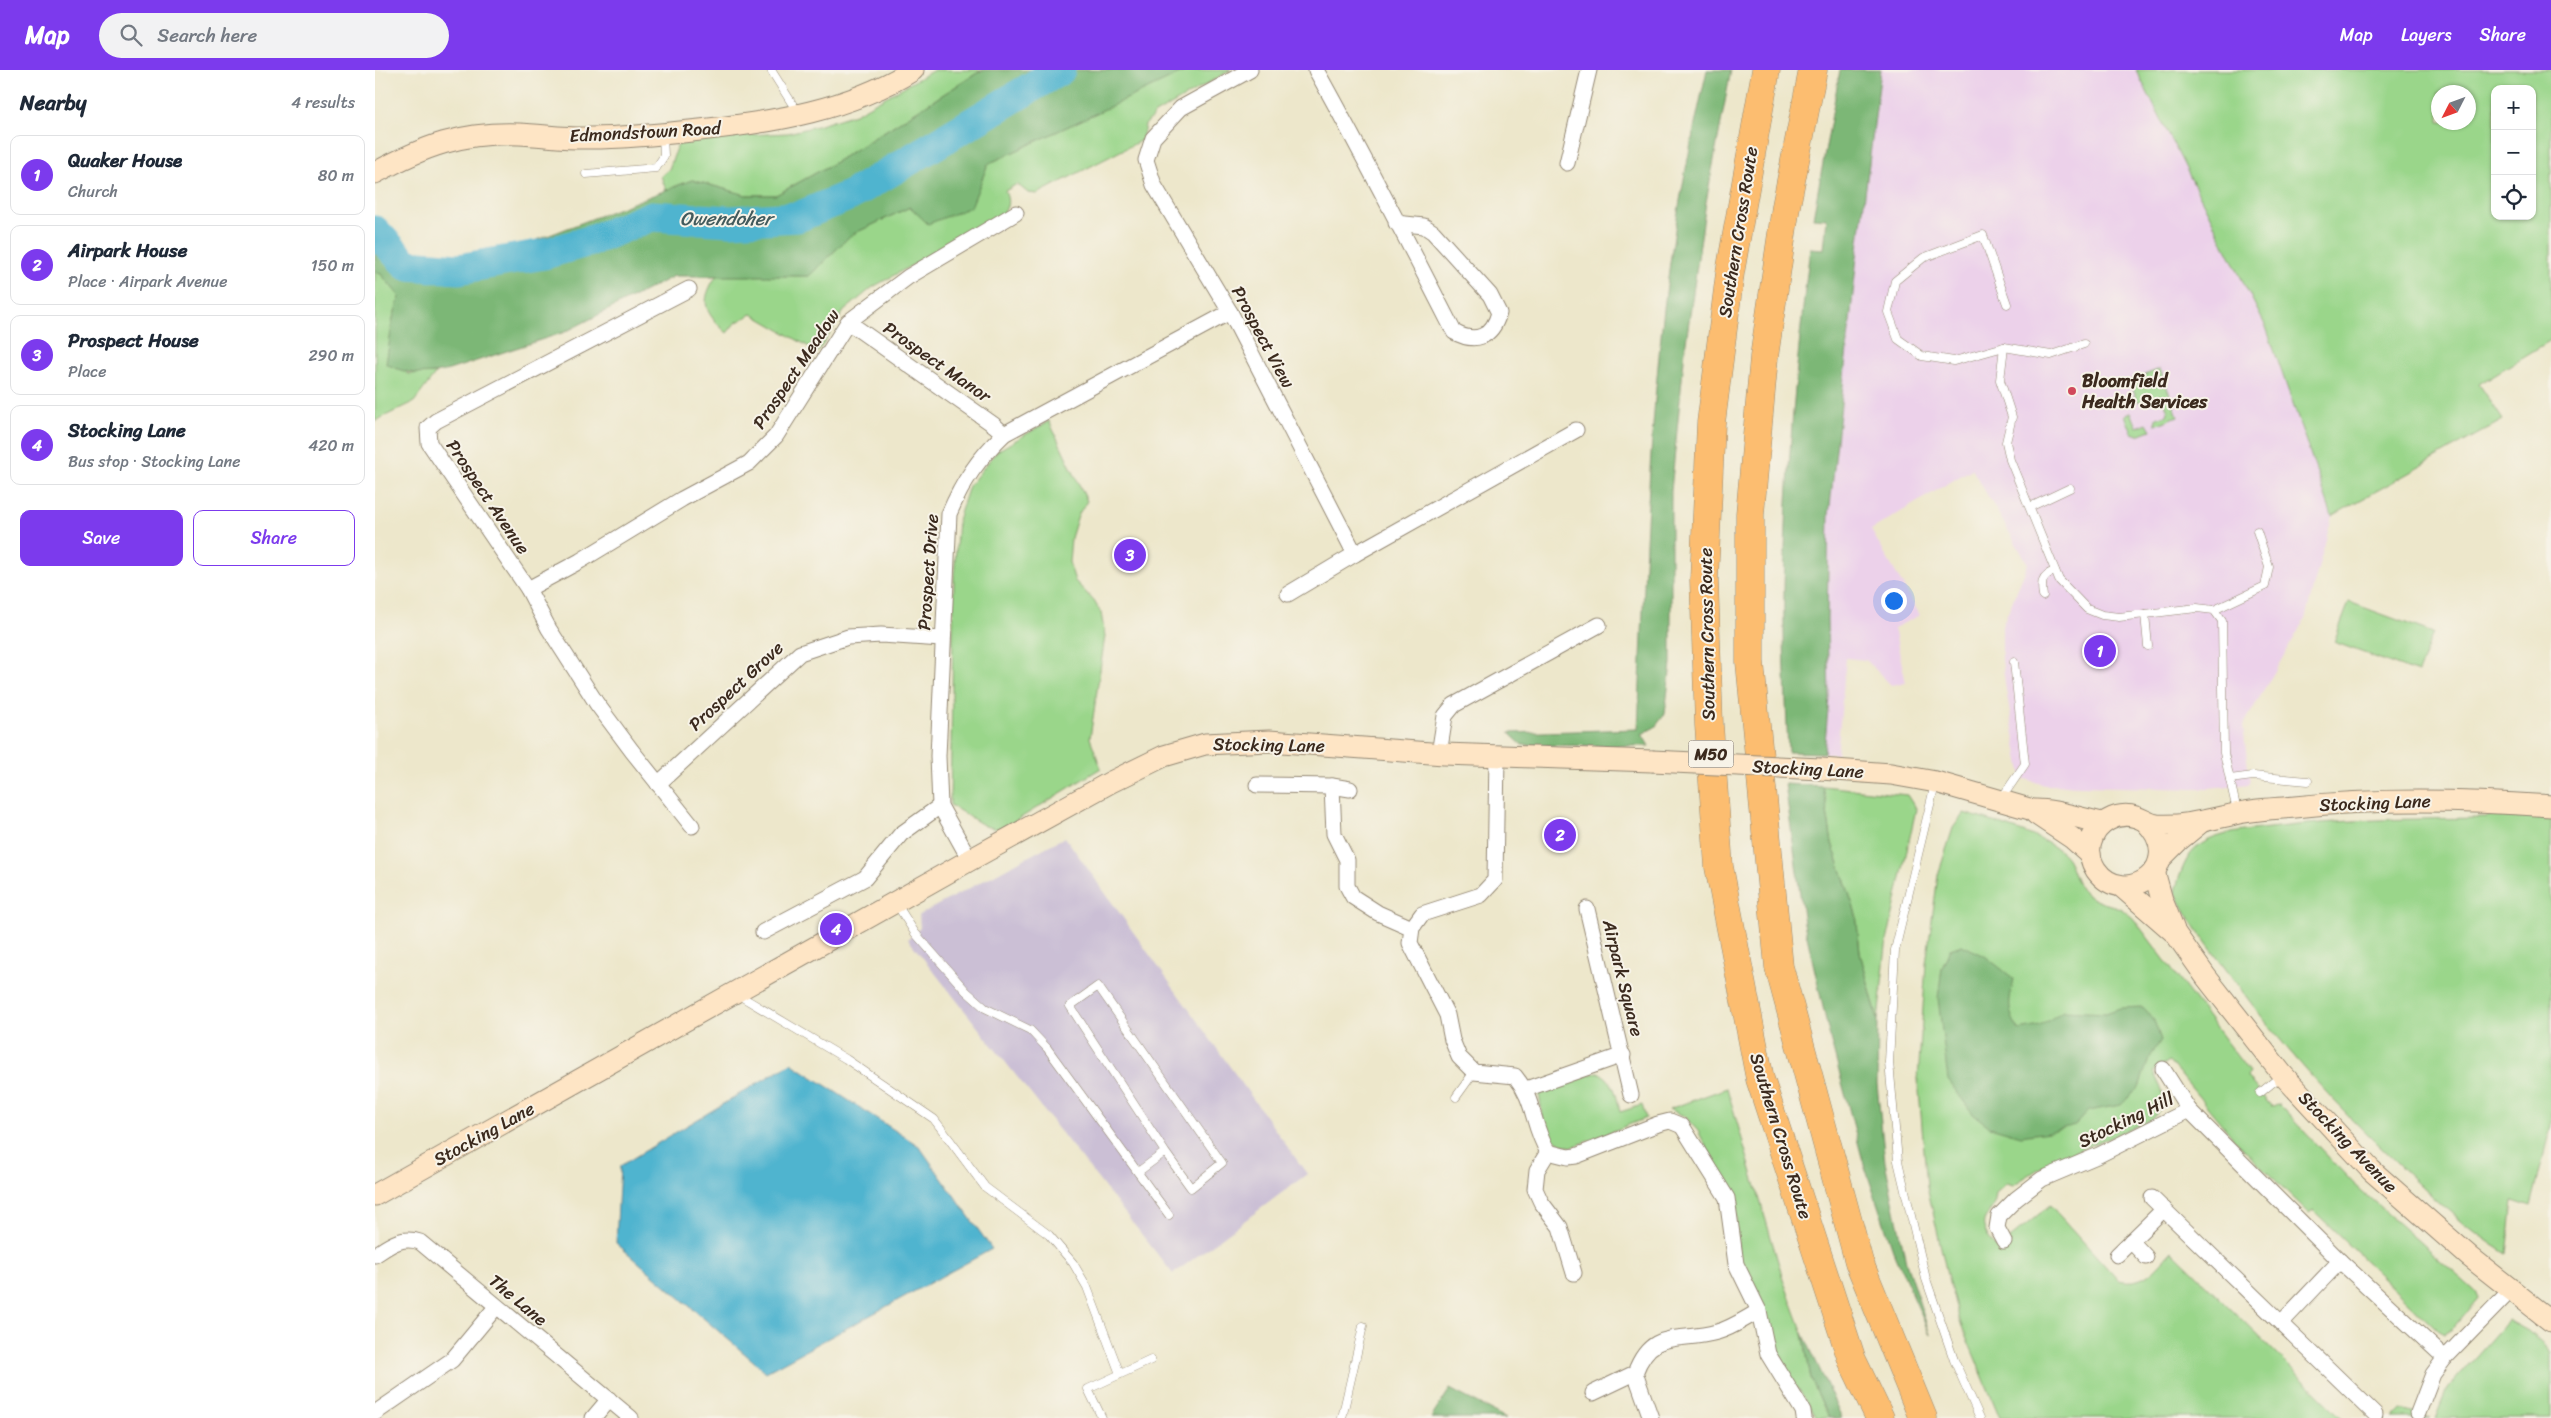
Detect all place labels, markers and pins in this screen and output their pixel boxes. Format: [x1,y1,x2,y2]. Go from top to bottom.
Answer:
place label: Bloomfield Health Services [2081,365,2208,418]
marker: Bloomfield Health Services [2066,385,2078,397]
pin: 3 [1114,536,1146,574]
pin: 1 [2084,632,2116,670]
pin: 2 [1544,816,1576,854]
pin: 4 [820,910,852,948]

